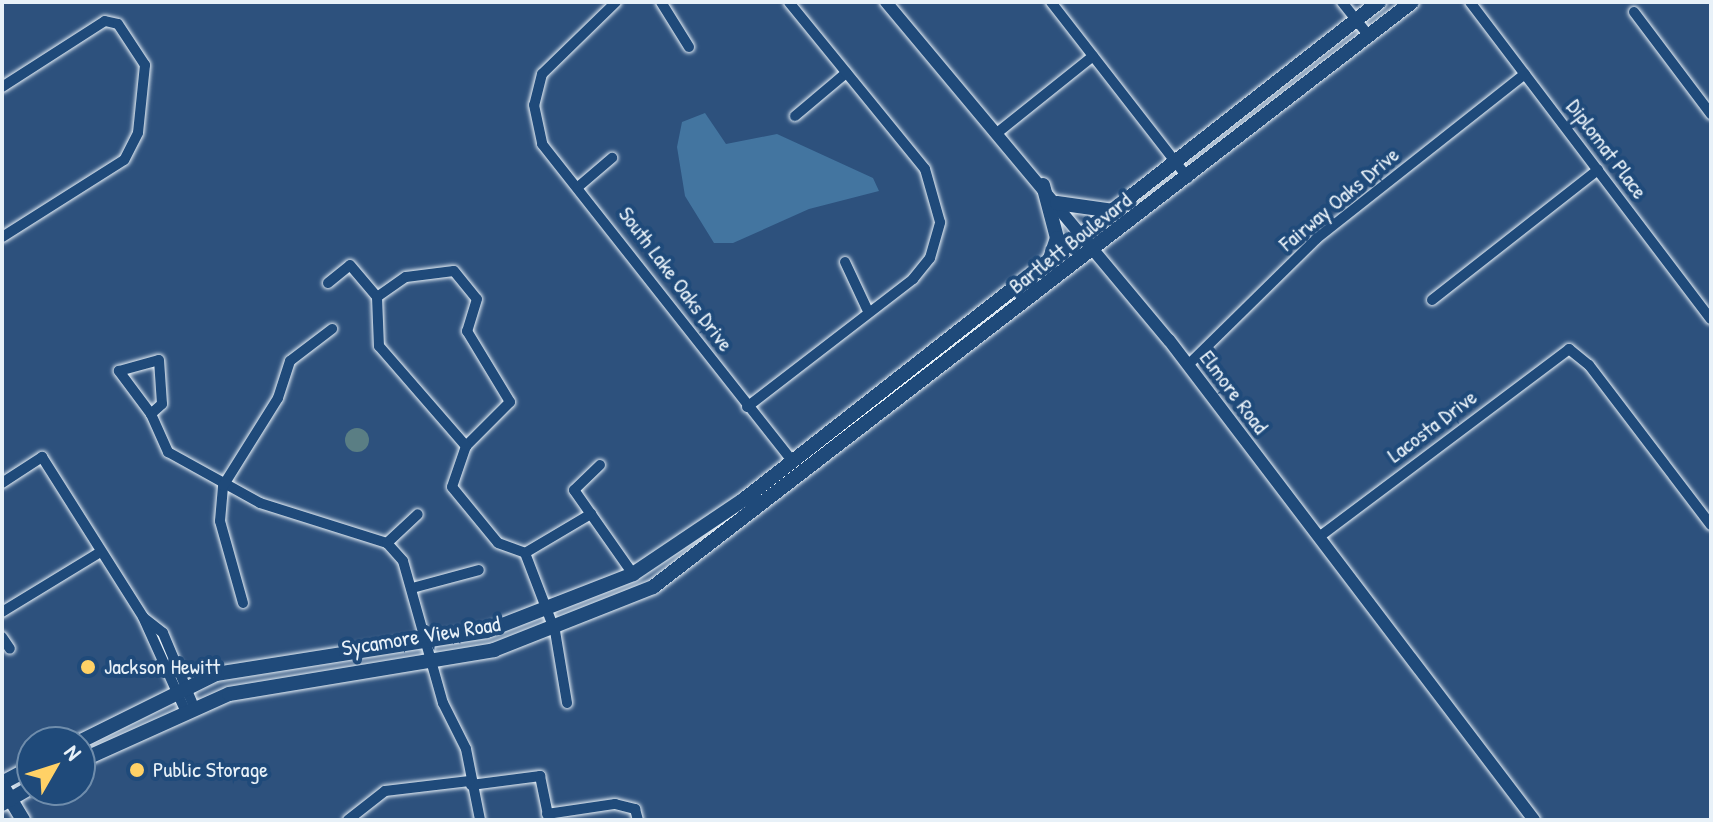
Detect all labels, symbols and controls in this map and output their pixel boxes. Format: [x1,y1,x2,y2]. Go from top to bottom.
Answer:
street label: Diplomat Place [1561,94,1653,204]
street label: Fairway Oaks Drive [1274,141,1404,257]
street label: Bartlett Boulevard [1003,187,1137,299]
street label: South Lake Oaks Drive [613,201,739,357]
street label: Elmore Road [1194,345,1274,439]
street label: Lacosta Drive [1382,384,1482,468]
street label: Sycamore View Road [340,610,502,662]
place label: Jackson Hewitt [104,654,220,680]
marker: Jackson Hewitt [79,658,97,676]
north arrow [16,726,96,806]
text: N [58,738,88,766]
place label: Public Storage [153,757,268,783]
marker: Public Storage [128,761,146,779]

